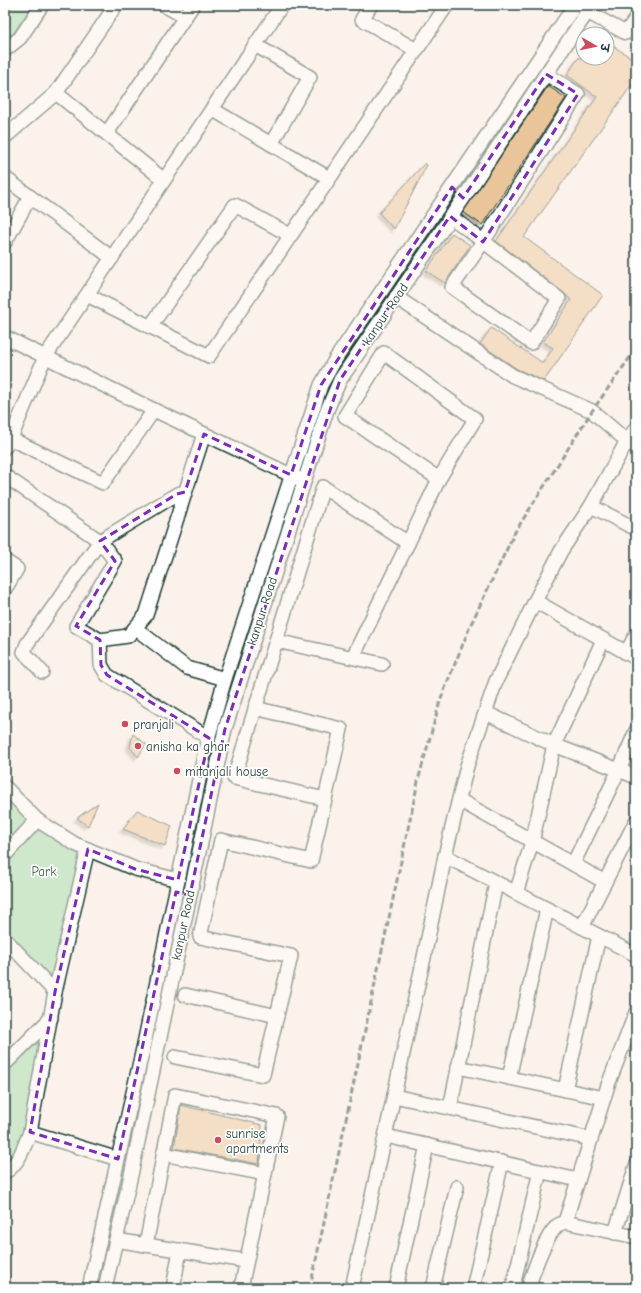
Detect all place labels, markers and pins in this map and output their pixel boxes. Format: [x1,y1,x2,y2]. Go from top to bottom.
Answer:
place label: pranjali [133,717,174,732]
marker: pranjali [120,719,130,729]
place label: anisha ka ghar [146,739,230,754]
marker: anisha ka ghar [133,741,143,751]
place label: mitanjali house [185,764,269,779]
marker: mitanjali house [172,766,182,776]
place label: sunrise apartments [226,1126,289,1156]
marker: sunrise apartments [213,1135,223,1145]

